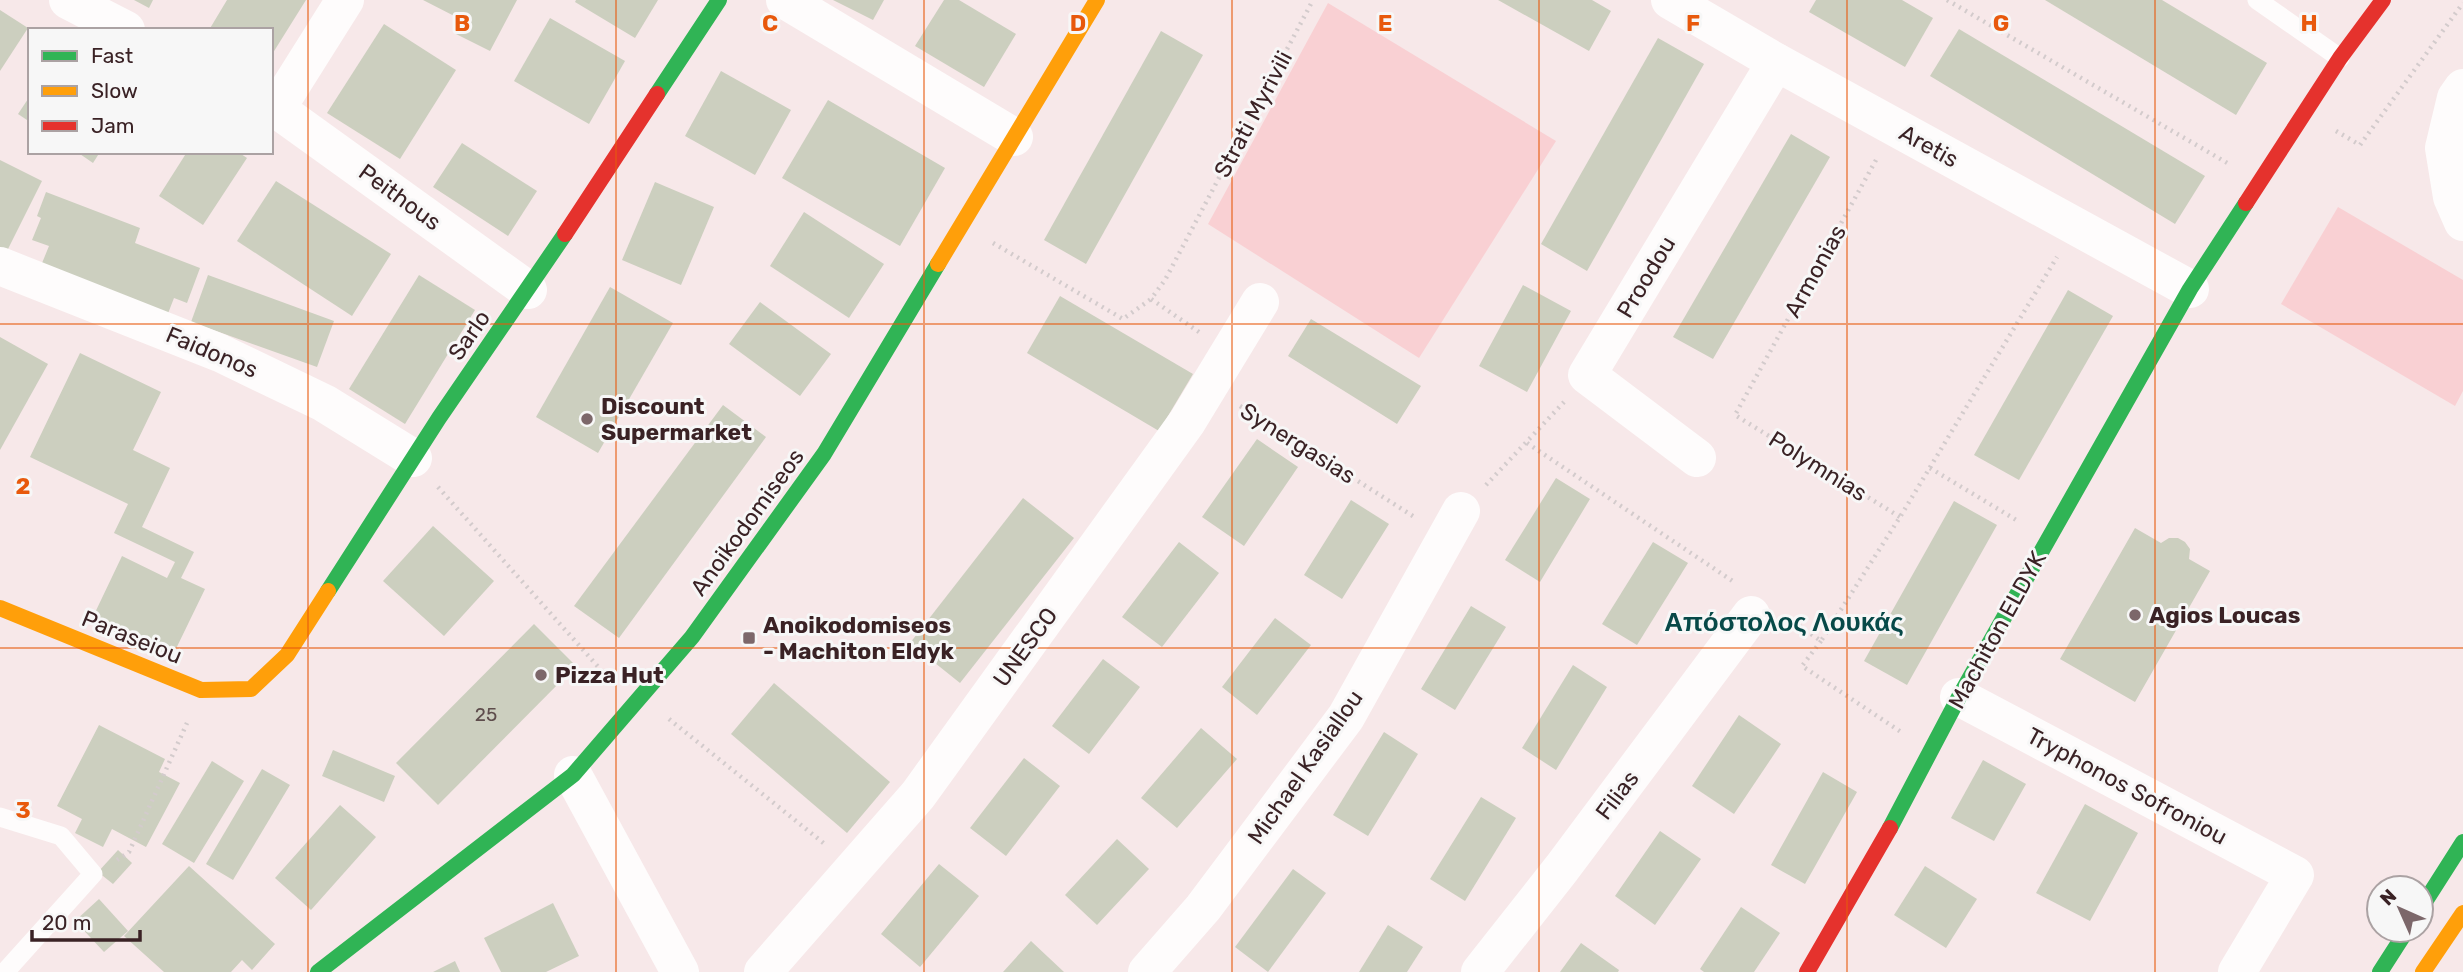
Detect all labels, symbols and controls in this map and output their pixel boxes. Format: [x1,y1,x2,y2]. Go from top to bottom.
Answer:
text: B [454,9,470,37]
text: C [762,9,778,37]
text: D [1070,9,1086,37]
text: E [1378,9,1392,37]
text: F [1686,9,1700,37]
text: G [1993,9,2009,37]
text: H [2300,9,2318,37]
legend [28,28,273,154]
text: Fast [91,43,133,68]
street label: Strati Myrivili [1208,46,1298,182]
text: Slow [91,78,138,103]
text: Jam [91,113,135,138]
street label: Aretis [1895,118,1963,174]
street label: Peithous [353,158,447,236]
street label: Armonias [1778,220,1852,322]
street label: Proodou [1611,231,1681,323]
street label: Sarlo [442,305,496,365]
street label: Faidonos [162,320,262,384]
place label: Discount Supermarket [601,392,752,446]
street label: Synergasias [1235,397,1361,489]
marker: Discount Supermarket [579,411,595,427]
street label: Polymnias [1764,425,1872,507]
street label: Anoikodomiseos [684,443,810,601]
text: 2 [16,472,30,500]
street label: Machiton ELDYK [1942,546,2052,714]
place label: Agios Loucas [2149,601,2301,629]
street label: UNESCO [987,602,1063,692]
street label: Paraseiou [78,604,186,670]
district label: Απόστολος Λουκάς [1664,607,1904,638]
marker: Agios Loucas [2127,607,2143,623]
place label: Anoikodomiseos - Machiton Eldyk [763,611,955,665]
marker: Anoikodomiseos - Machiton Eldyk [741,630,757,646]
place label: Pizza Hut [555,661,664,689]
marker: Pizza Hut [533,667,549,683]
street label: Michael Kasiallou [1241,684,1369,850]
house number: 25 [475,703,497,726]
street label: Tryphonos Sofroniou [2022,721,2232,851]
street label: Filias [1589,765,1645,825]
text: 3 [15,796,31,824]
north arrow [2365,874,2435,944]
text: N [2375,884,2401,910]
scale bar [32,898,140,942]
text: 20 m [42,910,91,935]

